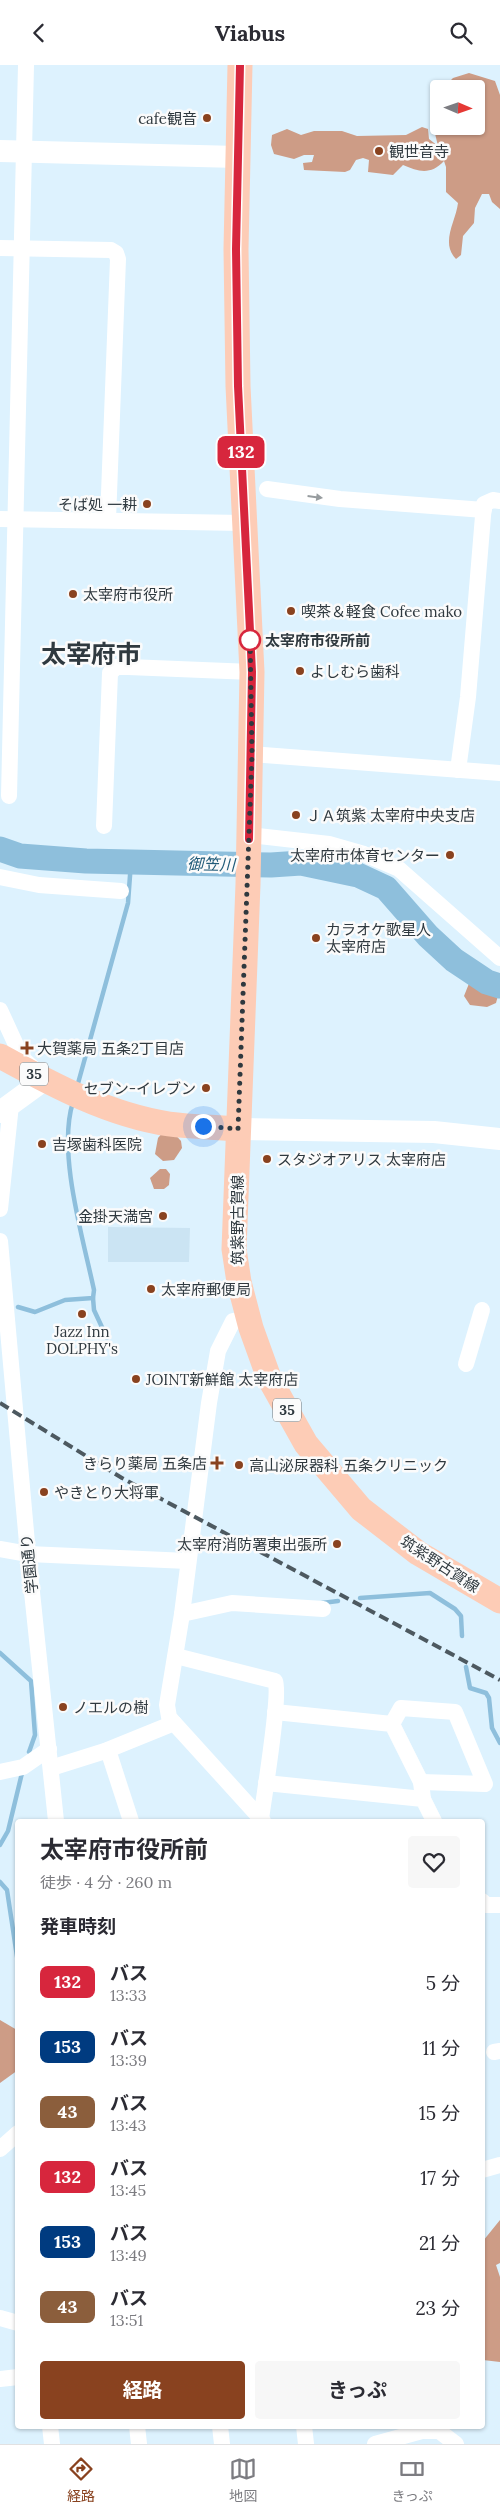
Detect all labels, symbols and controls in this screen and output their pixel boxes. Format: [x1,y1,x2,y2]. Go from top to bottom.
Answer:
icon: back [25,19,53,47]
text: Viabus [215,19,285,47]
icon: search [447,19,475,47]
north arrow [430,80,485,135]
map controls [430,80,485,135]
place label: cafe観音 [138,109,197,128]
marker: cafe観音 [201,112,213,124]
place label: 観世音寺 [389,142,449,161]
marker: 観世音寺 [373,145,385,157]
line badge: 132 [212,436,270,468]
text: 132 [228,440,254,463]
one-way arrow [307,493,323,501]
place label: そば処 一耕 [58,495,137,514]
marker: そば処 一耕 [141,498,153,510]
place label: 太宰府市役所 [83,585,173,604]
marker: 太宰府市役所 [67,588,79,600]
place label: 喫茶＆軽食 Cofee mako [301,602,462,621]
marker: 喫茶＆軽食 Cofee mako [285,605,297,617]
marker: 太宰府市役所前 [239,629,261,651]
place label: 太宰府市役所前 [265,631,370,650]
district label: 太宰府市 [41,638,141,670]
place label: よしむら歯科 [310,662,400,681]
marker: よしむら歯科 [294,665,306,677]
place label: ＪＡ筑紫 太宰府中央支店 [306,806,475,825]
marker: ＪＡ筑紫 太宰府中央支店 [290,809,302,821]
place label: 太宰府市体育センター [290,846,440,865]
marker: 太宰府市体育センター [444,849,456,861]
water label: 御笠川 [187,854,237,874]
place label: カラオケ歌星人 太宰府店 [326,920,431,956]
marker: カラオケ歌星人 太宰府店 [310,932,322,944]
place label: 大賀薬局 五条2丁目店 [37,1039,184,1058]
marker: 大賀薬局 五条2丁目店 [21,1042,33,1054]
road number: 35 [20,1063,48,1086]
place label: セブン-イレブン [84,1079,196,1098]
marker: セブン-イレブン [200,1082,212,1094]
your location [191,1114,216,1139]
place label: 吉塚歯科医院 [52,1135,142,1154]
marker: 吉塚歯科医院 [36,1138,48,1150]
place label: スタジオアリス 太宰府店 [277,1150,446,1169]
marker: スタジオアリス 太宰府店 [261,1153,273,1165]
street label: 筑紫野古賀線 [228,1175,247,1265]
place label: 金掛天満宮 [78,1207,153,1226]
marker: 金掛天満宮 [157,1210,169,1222]
place label: 太宰府郵便局 [161,1280,251,1299]
marker: 太宰府郵便局 [145,1283,157,1295]
marker: Jazz Inn DOLPHY's [76,1308,88,1320]
place label: Jazz Inn DOLPHY's [46,1322,118,1358]
place label: JOINT新鮮館 太宰府店 [145,1370,298,1389]
marker: JOINT新鮮館 太宰府店 [130,1373,142,1385]
road number: 35 [273,1399,301,1421]
place label: きらり薬局 五条店 [83,1454,207,1473]
place label: 高山泌尿器科 五条クリニック [249,1456,448,1475]
marker: きらり薬局 五条店 [211,1457,223,1469]
marker: 高山泌尿器科 五条クリニック [233,1459,245,1471]
place label: やきとり大将軍 [54,1483,159,1502]
marker: やきとり大将軍 [38,1486,50,1498]
street label: 筑紫野古賀線 [397,1532,483,1596]
street label: 学園通り [16,1533,42,1595]
place label: 太宰府消防署東出張所 [177,1535,327,1554]
marker: 太宰府消防署東出張所 [331,1538,343,1550]
place label: ノエルの樹 [73,1698,148,1717]
marker: ノエルの樹 [57,1701,69,1713]
text: 太宰府市役所前 [40,1834,208,1865]
button: heart [408,1836,460,1888]
text: 徒歩 · 4 分 · 260 m [40,1872,172,1892]
text: 発車時刻 [40,1914,116,1938]
text: バス [110,1961,148,1985]
text: 132 [54,1970,81,1993]
text: 5 分 [426,1971,460,1995]
text: 13:33 [110,1985,147,2005]
text: バス [110,2026,148,2050]
text: 153 [54,2035,81,2058]
text: 11 分 [422,2036,460,2060]
text: 13:39 [110,2050,147,2070]
text: バス [110,2091,148,2115]
text: 43 [58,2100,77,2123]
text: 15 分 [419,2101,460,2125]
text: 13:43 [110,2115,146,2135]
text: バス [110,2156,148,2180]
text: 132 [54,2165,81,2188]
text: 17 分 [420,2166,460,2190]
text: 13:45 [110,2180,146,2200]
text: バス [110,2221,148,2245]
text: 153 [54,2230,81,2253]
text: 21 分 [419,2231,460,2255]
text: 13:49 [110,2245,147,2265]
text: バス [110,2286,148,2310]
text: 43 [58,2295,77,2318]
text: 23 分 [416,2296,460,2320]
text: 13:51 [110,2310,143,2330]
button: 経路 [40,2361,245,2419]
button: きっぷ [255,2361,460,2419]
tab: 経路 [67,2455,95,2505]
tab: 地図 [229,2455,257,2505]
tab: きっぷ [391,2455,433,2505]

